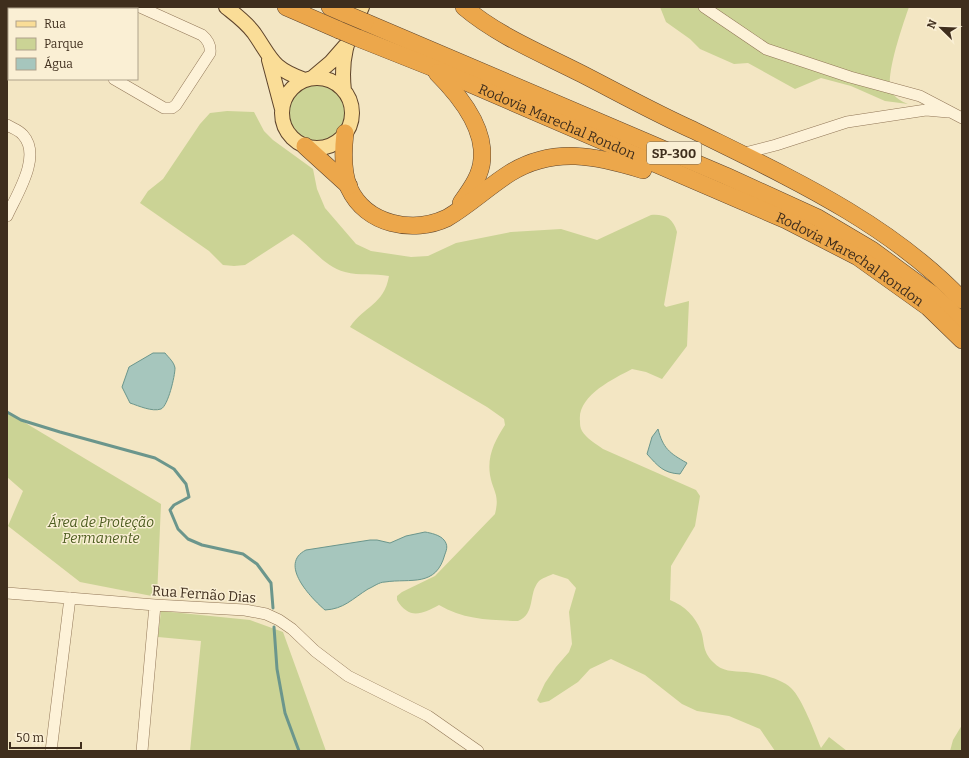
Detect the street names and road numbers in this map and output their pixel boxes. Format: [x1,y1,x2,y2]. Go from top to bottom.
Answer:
street label: Rodovia Marechal Rondon [476,80,638,163]
road number: SP-300 [647,142,701,164]
street label: Rodovia Marechal Rondon [773,209,927,310]
street label: Rua Fernão Dias [151,582,257,607]

